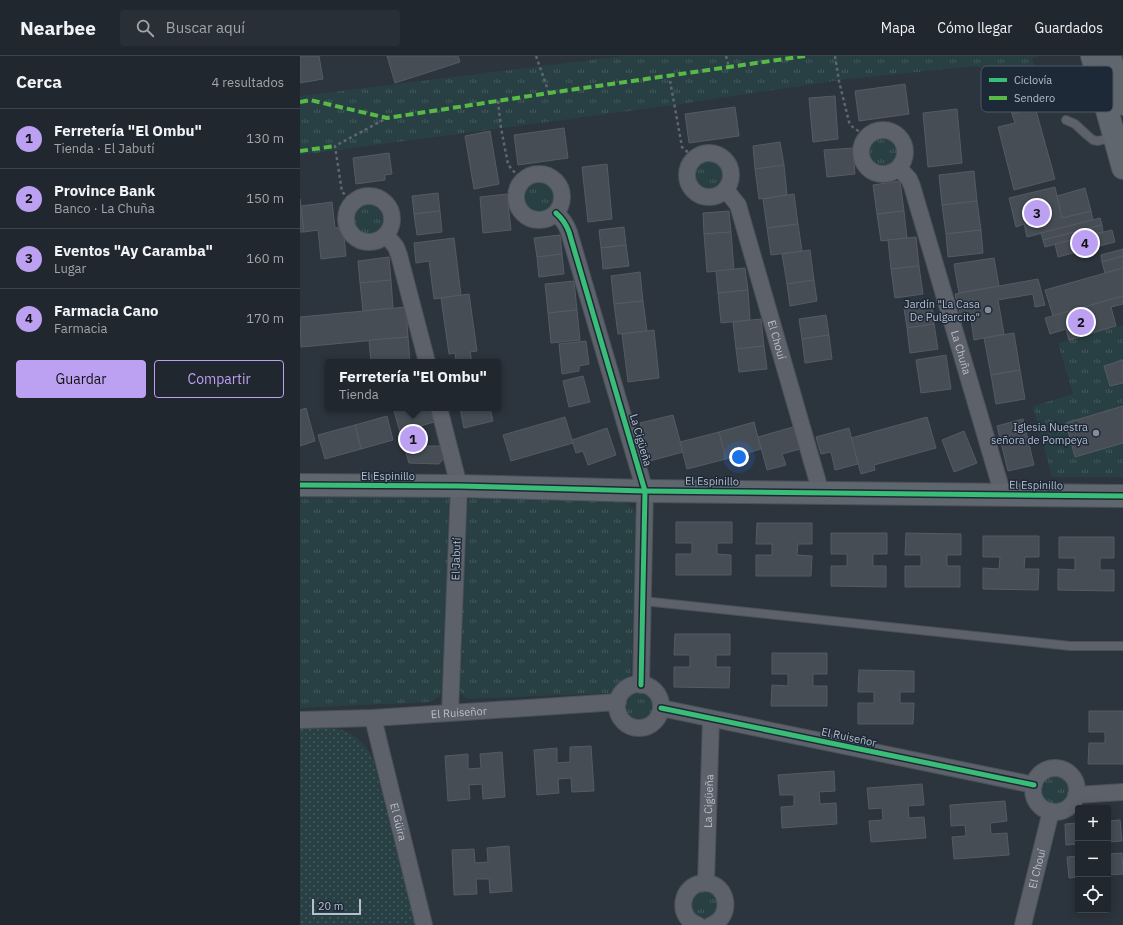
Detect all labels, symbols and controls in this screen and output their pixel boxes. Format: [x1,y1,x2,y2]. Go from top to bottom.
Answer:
search box [120,10,400,46]
text: Nearbee [20,16,96,40]
icon: search [134,17,156,39]
text: Buscar aquí [166,18,245,37]
text: Mapa [881,19,915,37]
text: Cómo llegar [937,19,1012,37]
text: Guardados [1034,19,1103,37]
legend [981,66,1113,112]
text: Cerca [16,71,62,93]
text: Ciclovía [1014,73,1052,87]
text: 4 resultados [211,74,284,91]
text: Sendero [1014,91,1055,105]
text: Ferretería "El Ombu" [54,121,202,140]
text: 1 [25,130,33,147]
text: 130 m [246,130,284,147]
text: Tienda · El Jabutí [54,140,155,157]
text: Province Bank [54,181,155,200]
text: 2 [25,190,33,207]
text: 150 m [246,190,284,207]
pin: 3 [1024,198,1050,228]
text: Banco · La Chuña [54,200,155,217]
pin: 4 [1072,228,1098,258]
text: Eventos "Ay Caramba" [54,241,213,260]
text: 3 [25,250,33,267]
text: 160 m [246,250,284,267]
text: Lugar [54,260,86,277]
place label: Jardín "La Casa De Pulgarcito" [904,297,980,324]
text: Farmacia Cano [54,301,159,320]
marker: Jardín "La Casa De Pulgarcito" [983,305,993,315]
pin: 2 [1068,307,1094,337]
text: 4 [25,310,33,327]
text: 170 m [246,310,284,327]
street label: El Chouí [764,318,789,361]
text: Farmacia [54,320,107,337]
street label: La Chuña [948,329,974,376]
popup [325,359,501,411]
button: Guardar [16,360,146,398]
button: Compartir [154,360,284,398]
text: Ferretería "El Ombu" [339,367,487,386]
text: Tienda [339,386,379,403]
street label: La Cigüeña [627,412,655,468]
place label: Iglesia Nuestra señora de Pompeya [991,420,1088,447]
pin: 1 [400,424,426,454]
marker: Iglesia Nuestra señora de Pompeya [1091,428,1101,438]
your location [729,447,749,467]
street label: El Espinillo [361,469,415,483]
street label: El Espinillo [685,474,739,488]
street label: El Espinillo [1009,478,1063,492]
street label: El Jabutí [448,537,464,581]
street label: El Ruiseñor [430,704,487,721]
street label: El Ruiseñor [820,724,878,750]
street label: La Cigüeña [701,774,716,828]
street label: El Güira [387,801,410,842]
map controls [1075,805,1111,913]
button: + [1075,805,1111,841]
button: − [1075,841,1111,877]
street label: El Chouí [1025,847,1048,890]
button: locate [1075,877,1111,913]
scale bar [312,897,361,916]
text: 20 m [318,899,343,913]

